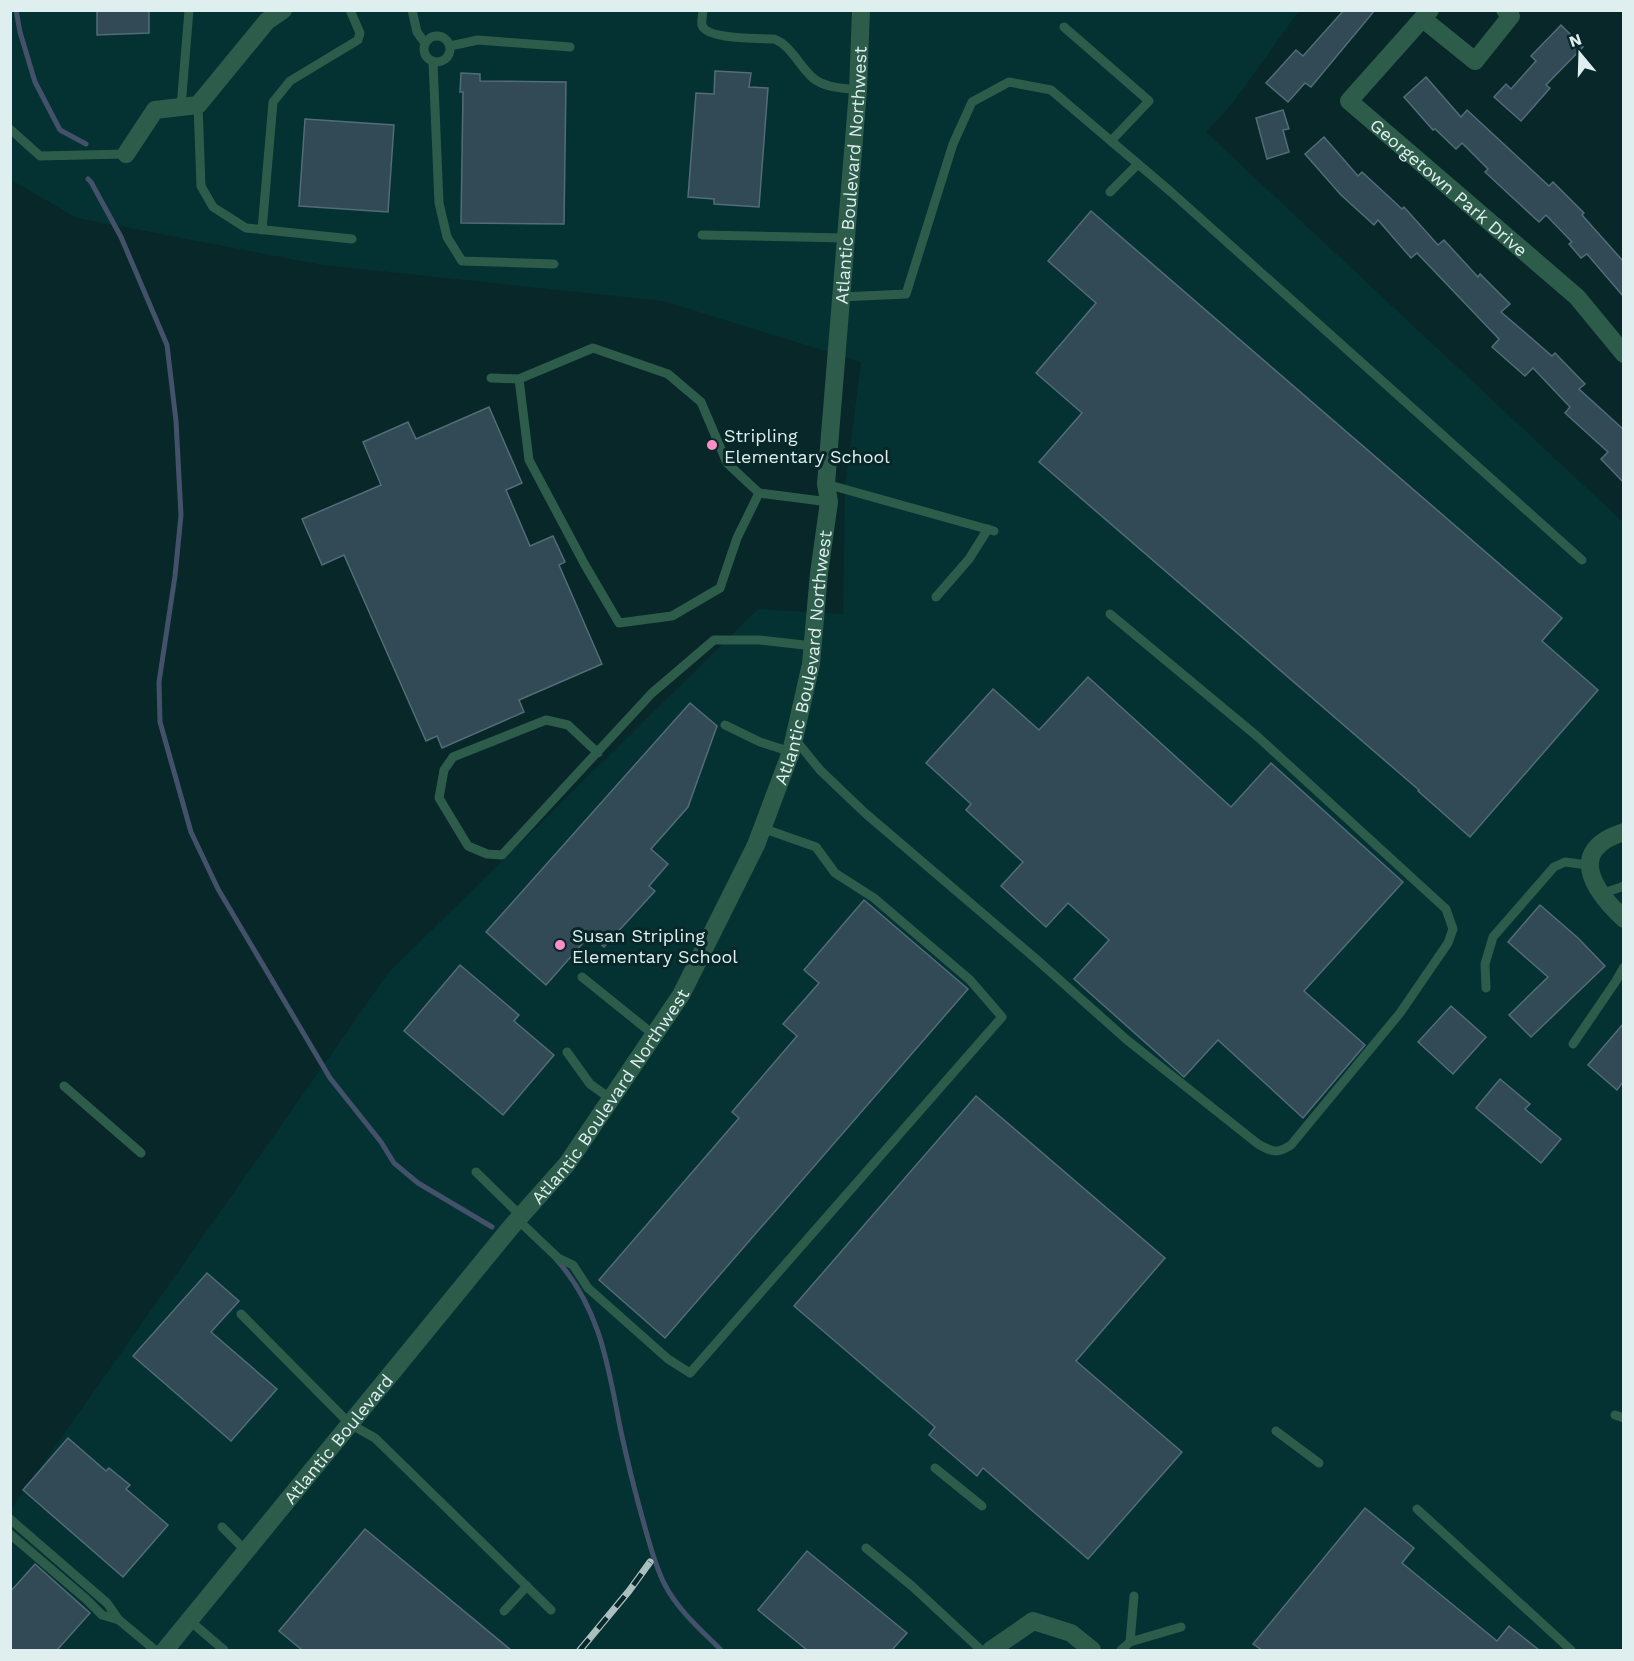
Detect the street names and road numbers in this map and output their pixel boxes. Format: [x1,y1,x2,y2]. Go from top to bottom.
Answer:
street label: Atlantic Boulevard Northwest [830,45,870,305]
street label: Georgetown Park Drive [1366,114,1532,261]
street label: Atlantic Boulevard Northwest [769,528,835,788]
street label: Atlantic Boulevard Northwest [526,985,693,1208]
street label: Atlantic Boulevard [279,1370,397,1508]

